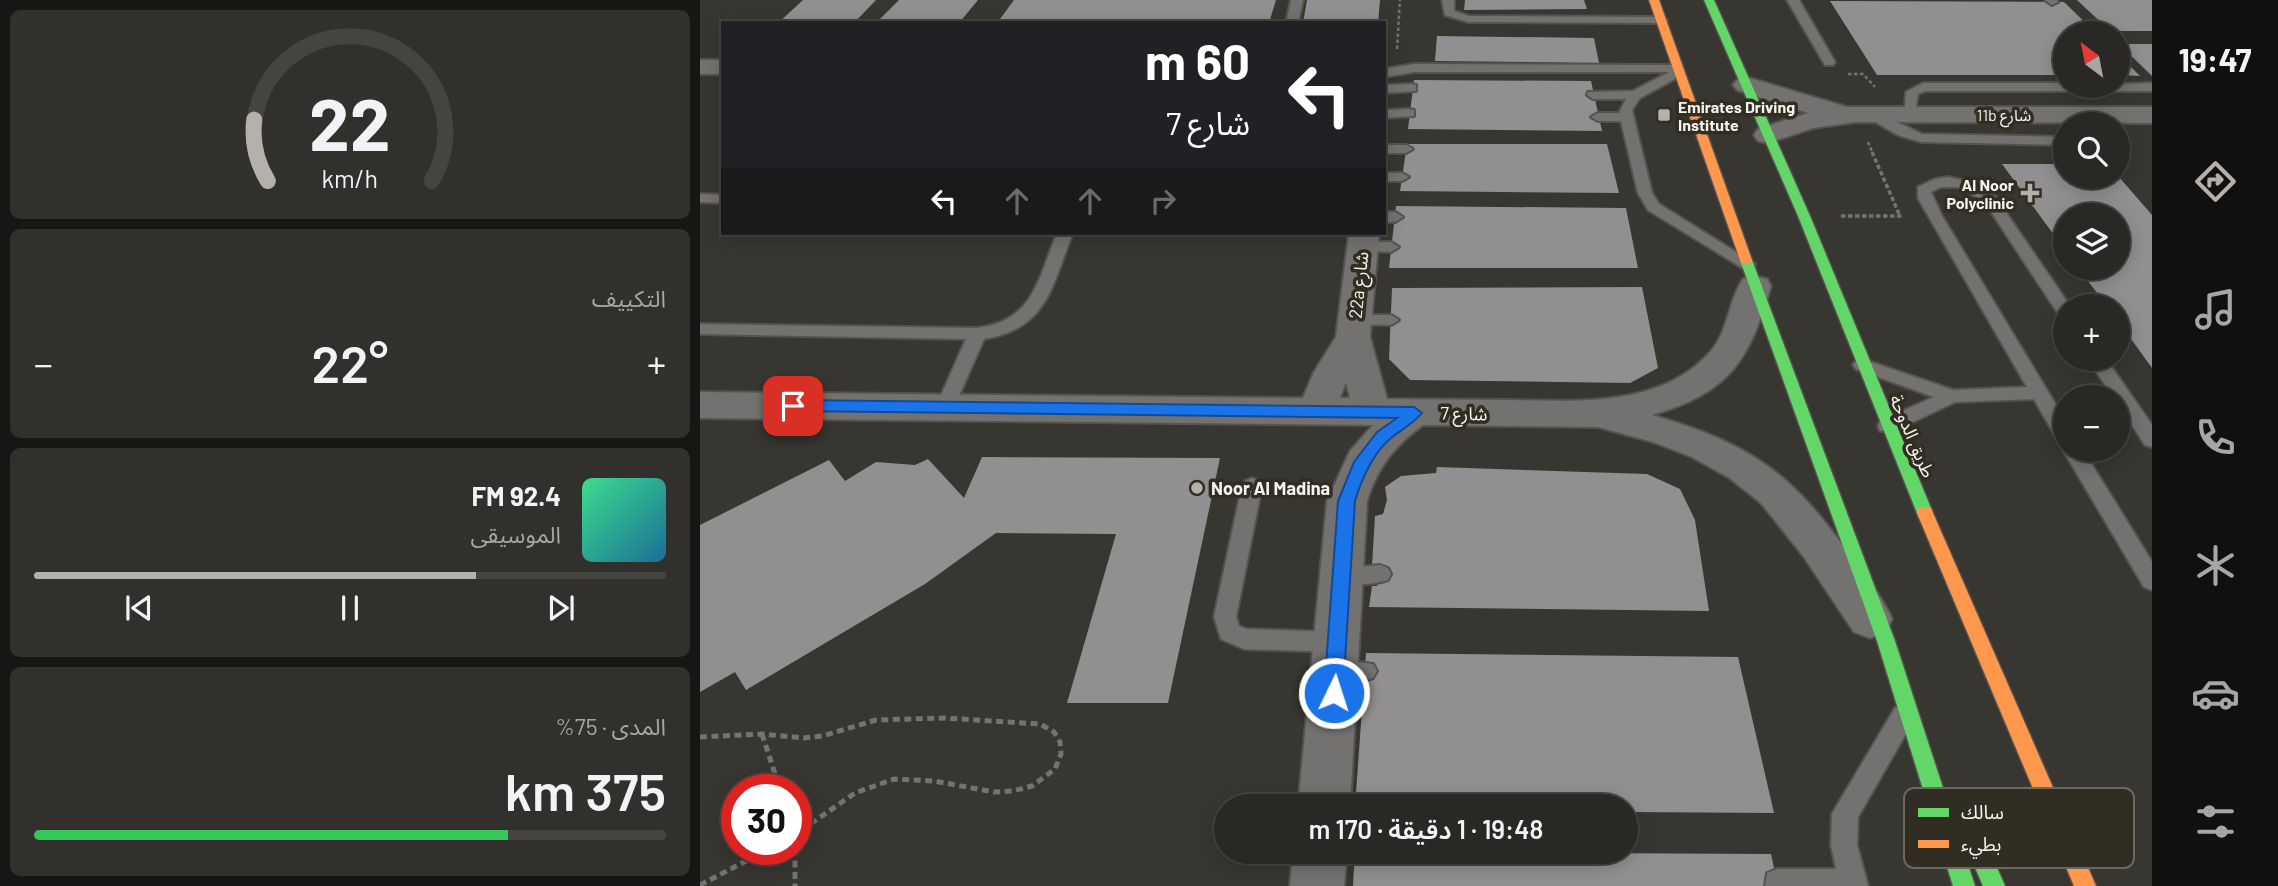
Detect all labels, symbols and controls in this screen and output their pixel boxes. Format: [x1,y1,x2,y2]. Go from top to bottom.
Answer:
north arrow [2053,21,2130,98]
map controls [2053,21,2130,462]
text: 60 m [1145,31,1250,90]
text: 19:47 [2179,40,2251,78]
icon: left [1274,49,1365,140]
text: 22 [309,78,391,166]
place label: Emirates Driving Institute [1678,97,1795,134]
text: شارع 7 [1166,103,1250,141]
street label: 11b شارع [1977,105,2031,128]
marker: Emirates Driving Institute [1656,107,1672,123]
button: search [2053,112,2130,189]
icon: directions [2191,157,2240,206]
text: km/h [322,162,378,192]
place label: Al Noor Polyclinic [1947,175,2014,212]
icon: left [925,182,963,220]
icon: ahead [998,182,1036,220]
icon: ahead [1071,182,1109,220]
icon: right [1144,182,1182,220]
marker: Al Noor Polyclinic [2020,183,2040,203]
button: layers [2053,203,2130,280]
street label: 22a شارع [1344,250,1376,320]
text: التكييف [592,284,666,312]
icon: music [2191,285,2240,334]
button: + [2053,294,2130,371]
text: 22° [312,331,388,393]
text: − [34,340,53,386]
text: + [647,340,666,386]
pin [763,376,823,436]
button: − [2053,385,2130,462]
icon: arrive [774,387,812,425]
street label: طريق الدوحة [1885,391,1940,481]
street label: شارع 7 [1440,402,1488,428]
icon: phone [2191,413,2240,462]
place label: Noor Al Madina [1211,477,1330,499]
text: 92.4 FM [472,480,561,511]
marker: Noor Al Madina [1189,480,1205,496]
text: الموسيقى [470,520,561,548]
icon: climate [2191,541,2240,590]
icon: previous [120,589,158,627]
icon: pause [331,589,369,627]
icon: next [542,589,580,627]
position arrow [1297,656,1371,730]
icon: car [2191,669,2240,718]
text: المدى · 75% [555,712,666,740]
text: 375 km [505,759,666,821]
speed limit sign: 30 [721,774,812,865]
legend [1904,788,2134,868]
icon: filters [2191,797,2240,846]
text: سالك [1961,800,2004,823]
text: 19:48 · 1 دقيقة · 170 m [1309,813,1543,844]
text: بطيء [1961,832,2001,859]

